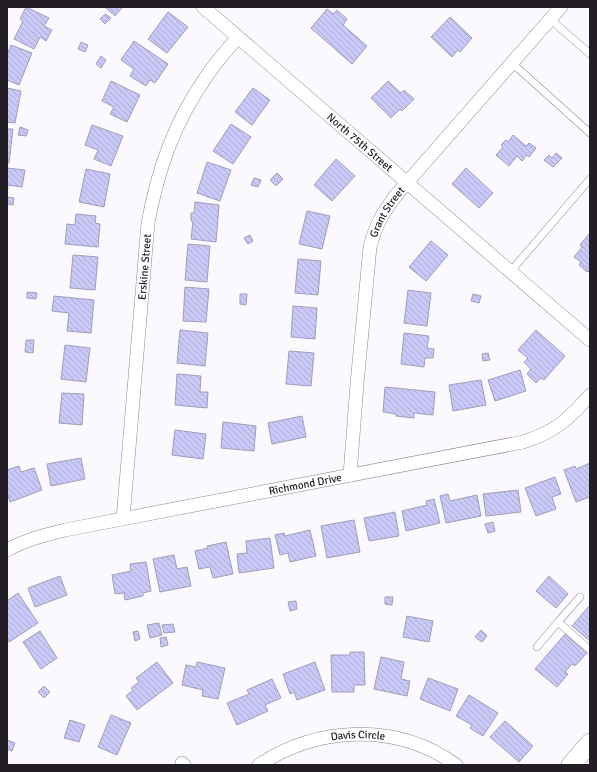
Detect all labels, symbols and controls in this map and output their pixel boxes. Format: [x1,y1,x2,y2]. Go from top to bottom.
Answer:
street label: North 75th Street [324,110,395,174]
street label: Grant Street [367,184,408,239]
street label: Erskine Street [136,233,154,300]
street label: Richmond Drive [268,471,343,498]
street label: Davis Circle [330,728,386,744]

